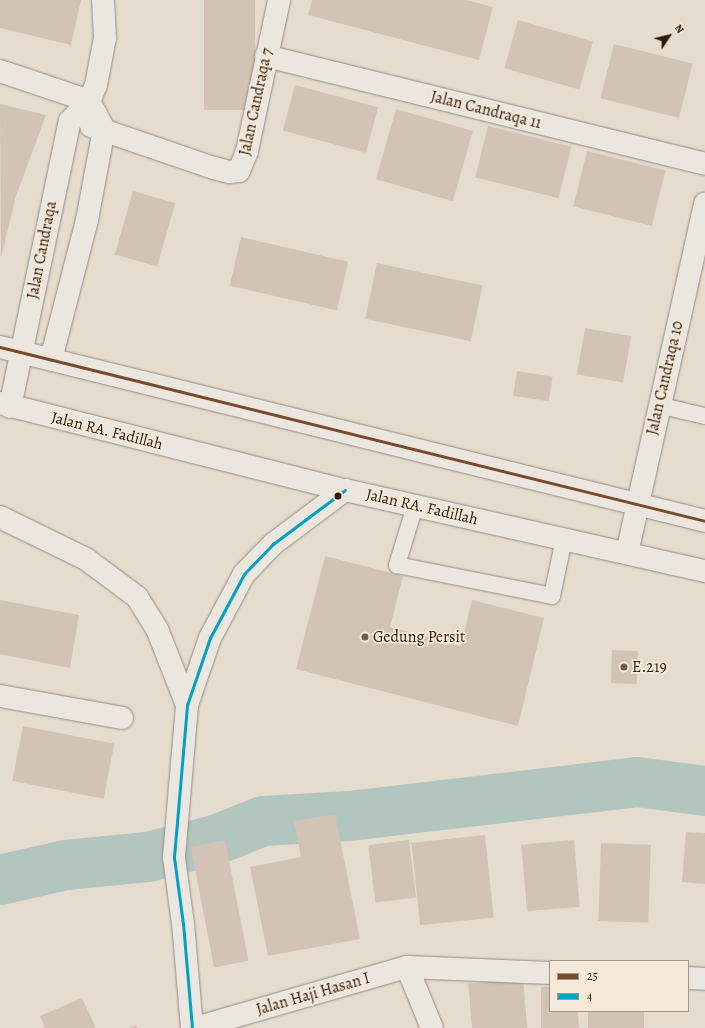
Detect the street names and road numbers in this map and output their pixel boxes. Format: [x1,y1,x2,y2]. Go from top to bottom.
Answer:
street label: Jalan Candraqa 7 [235,47,277,157]
street label: Jalan Candraqa 11 [429,87,543,133]
street label: Jalan Candraqa [23,199,61,301]
street label: Jalan Candraqa 10 [643,319,687,437]
street label: Jalan RA. Fadillah [49,408,165,454]
street label: Jalan RA. Fadillah [364,485,480,529]
street label: Jalan Haji Hasan I [254,969,372,1019]

